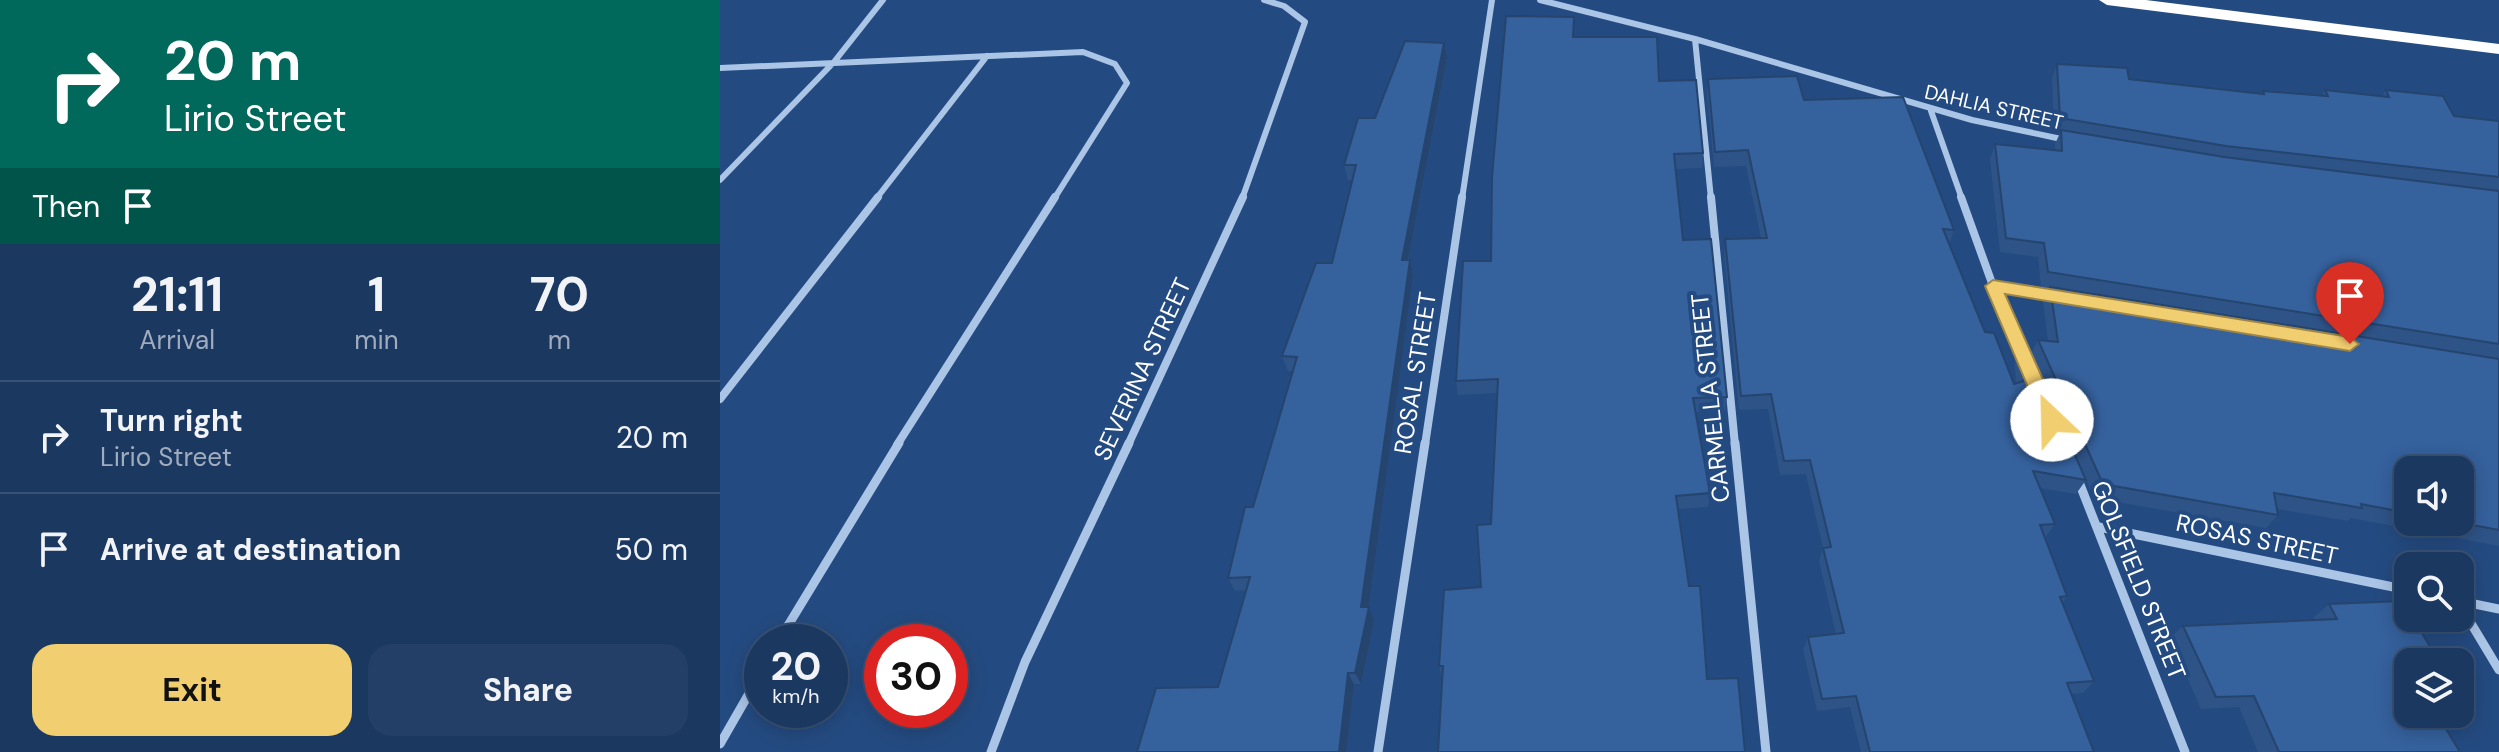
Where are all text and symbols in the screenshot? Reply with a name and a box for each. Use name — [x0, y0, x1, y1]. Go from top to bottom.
text: 20 m — [164, 24, 301, 97]
icon: right — [32, 32, 136, 136]
street label: DAHLIA STREET — [1922, 78, 2066, 136]
text: Lirio Street — [164, 95, 347, 142]
icon: arrive — [116, 184, 160, 228]
text: Then — [32, 187, 100, 226]
pin — [2316, 262, 2384, 344]
text: 21:11 — [131, 263, 223, 326]
text: 1 — [368, 263, 385, 326]
text: 70 — [530, 263, 589, 326]
street label: SEVERINA STREET — [1086, 273, 1198, 465]
icon: arrive — [2328, 274, 2372, 318]
street label: ROSAL STREET — [1387, 290, 1443, 456]
street label: CARMELLA STREET — [1684, 292, 1736, 504]
text: Arrival — [139, 323, 215, 357]
text: min — [354, 323, 399, 357]
text: m — [548, 323, 571, 357]
position arrow — [2010, 378, 2094, 462]
text: Turn right — [100, 401, 243, 440]
icon: right — [32, 415, 76, 459]
text: 20 m — [616, 418, 688, 457]
text: Lirio Street — [100, 440, 232, 474]
map controls — [2394, 456, 2474, 728]
button: sound — [2394, 456, 2474, 536]
street label: GOLSFIELD STREET — [2085, 476, 2193, 684]
street label: ROSAS STREET — [2173, 507, 2341, 571]
icon: arrive — [32, 527, 76, 571]
text: Arrive at destination — [100, 530, 401, 569]
text: 50 m — [614, 530, 688, 569]
button: search — [2394, 552, 2474, 632]
speed limit sign: 30 — [864, 624, 968, 728]
text: 20 — [770, 640, 822, 692]
button: Exit — [32, 644, 352, 736]
button: Share — [368, 644, 688, 736]
button: layers — [2394, 648, 2474, 728]
text: km/h — [772, 683, 820, 709]

